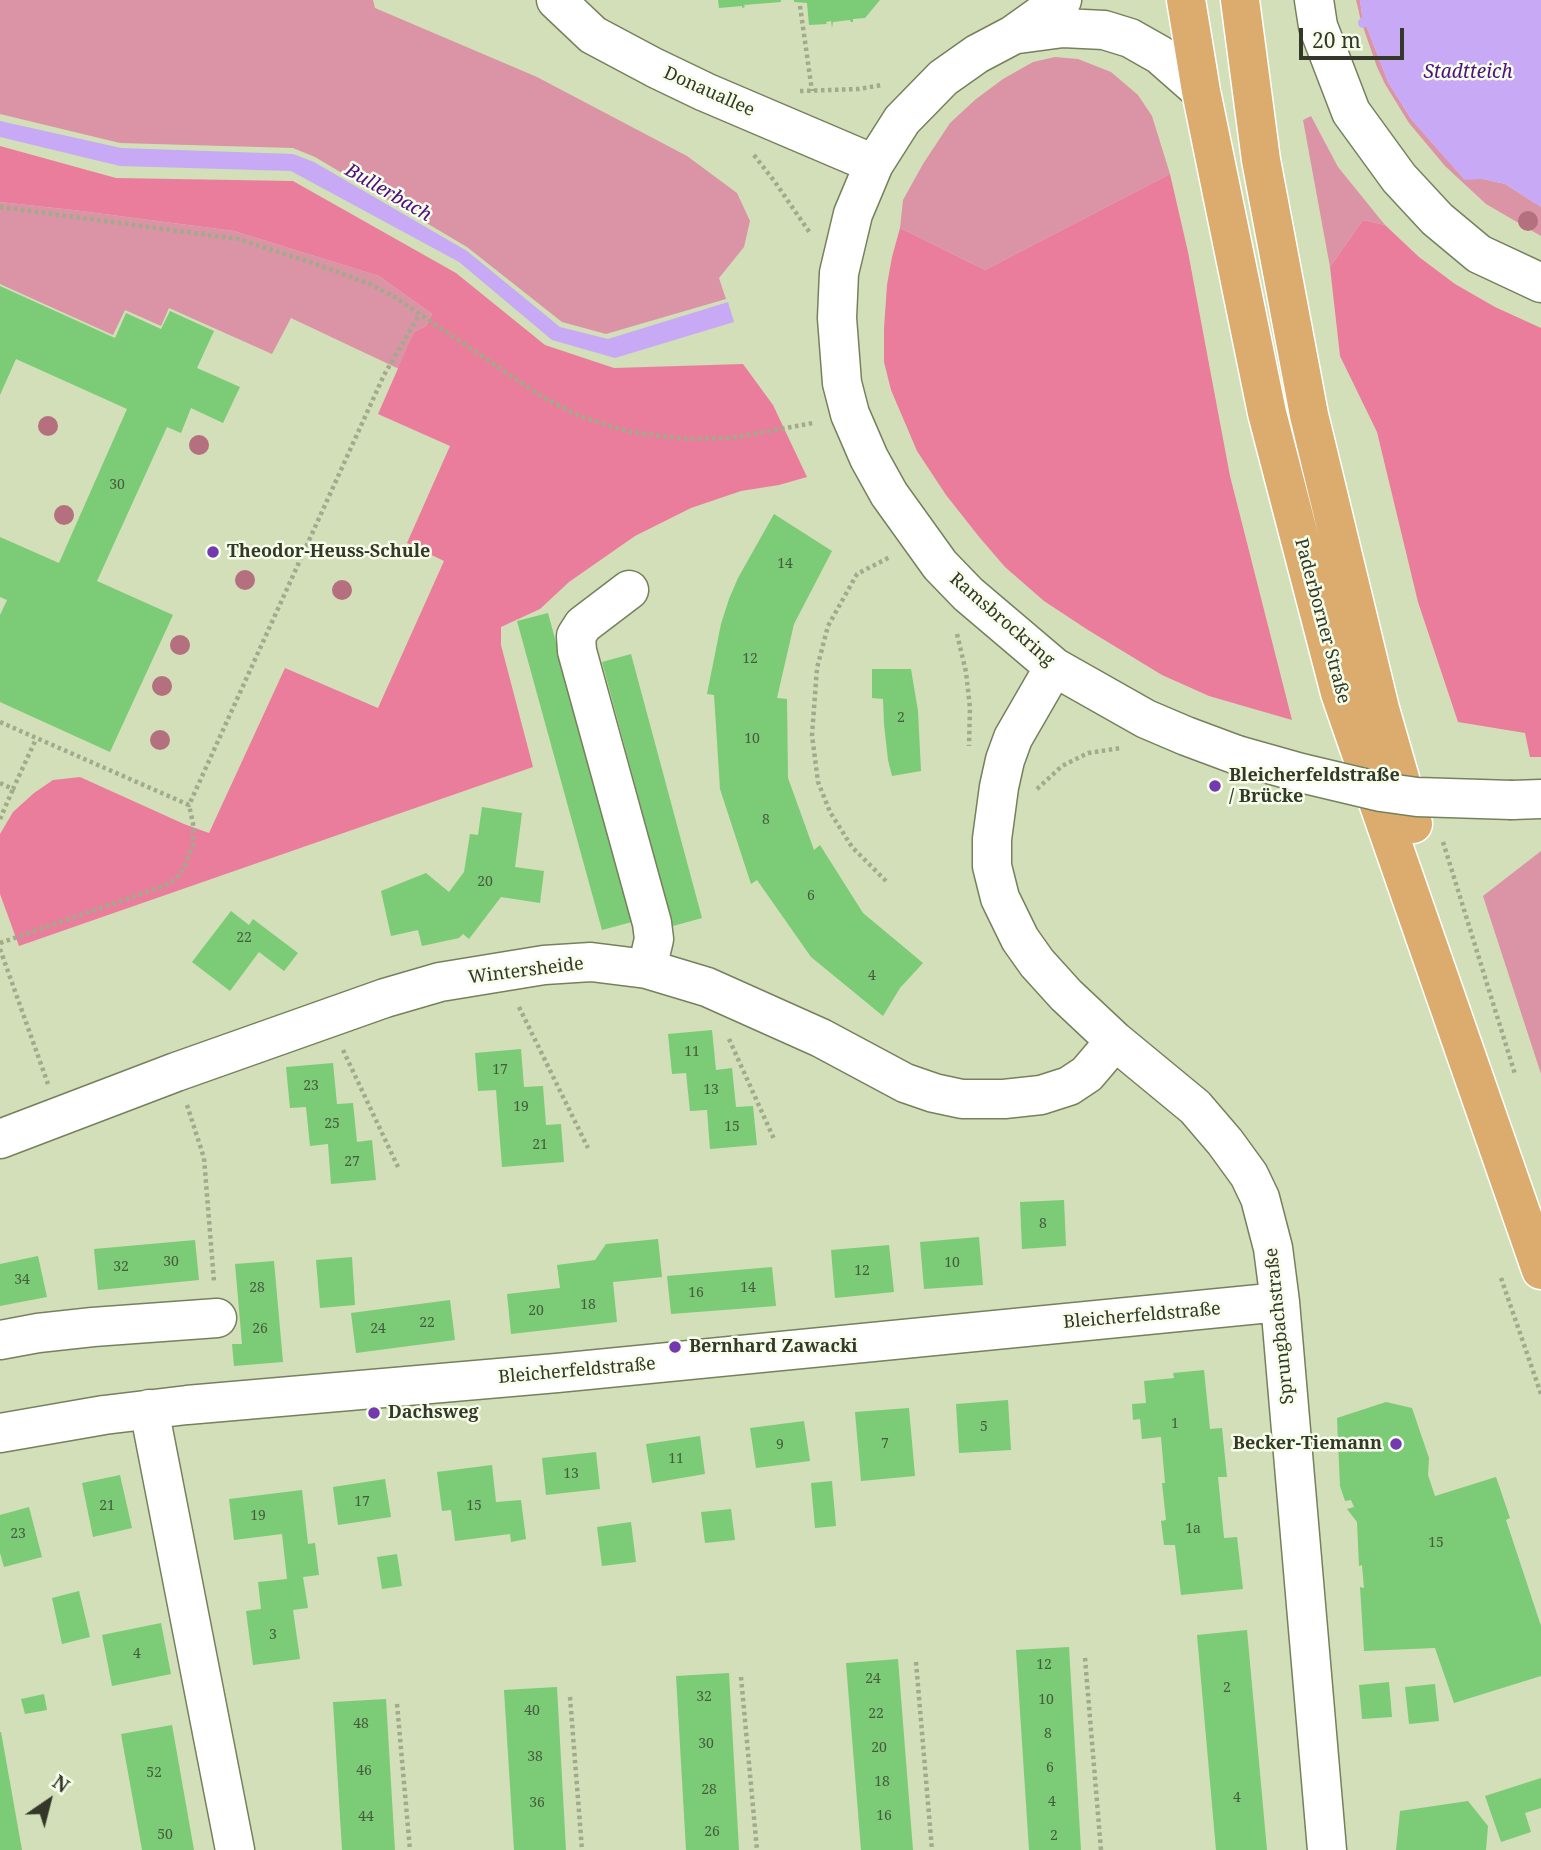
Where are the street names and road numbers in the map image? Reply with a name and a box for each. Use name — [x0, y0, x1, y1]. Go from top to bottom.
street label: Donauallee — [660, 62, 758, 122]
street label: Paderborner Straße — [1290, 536, 1354, 706]
street label: Ramsbrockring — [945, 569, 1059, 671]
street label: Wintersheide — [467, 953, 585, 989]
street label: Sprungbachstraße — [1261, 1247, 1299, 1405]
street label: Bleicherfeldstraße — [1062, 1298, 1222, 1334]
street label: Bleicherfeldstraße — [497, 1353, 657, 1389]

